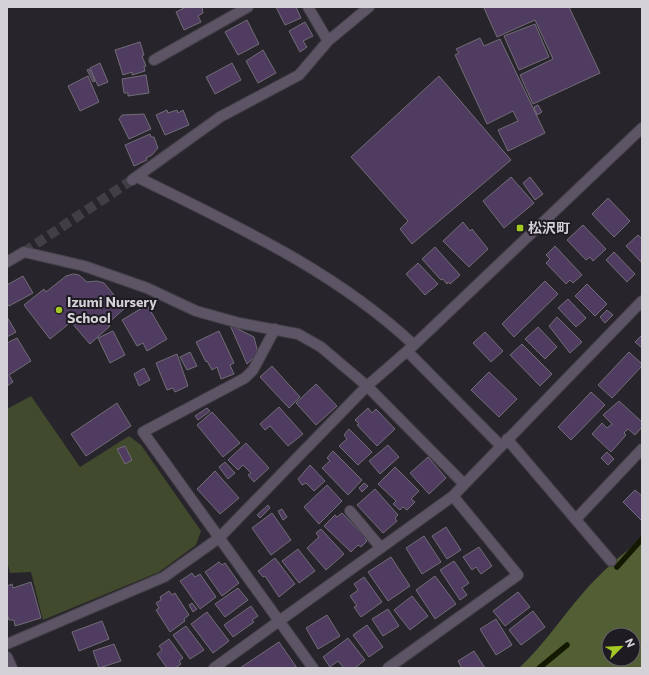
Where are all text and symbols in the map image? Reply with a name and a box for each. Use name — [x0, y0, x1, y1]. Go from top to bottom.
place label: 松沢町 — [528, 219, 570, 236]
marker: 松沢町 — [515, 223, 525, 233]
place label: Izumi Nursery School — [67, 293, 157, 326]
marker: Izumi Nursery School — [54, 305, 64, 315]
north arrow — [601, 627, 641, 667]
text: N — [623, 636, 638, 649]

